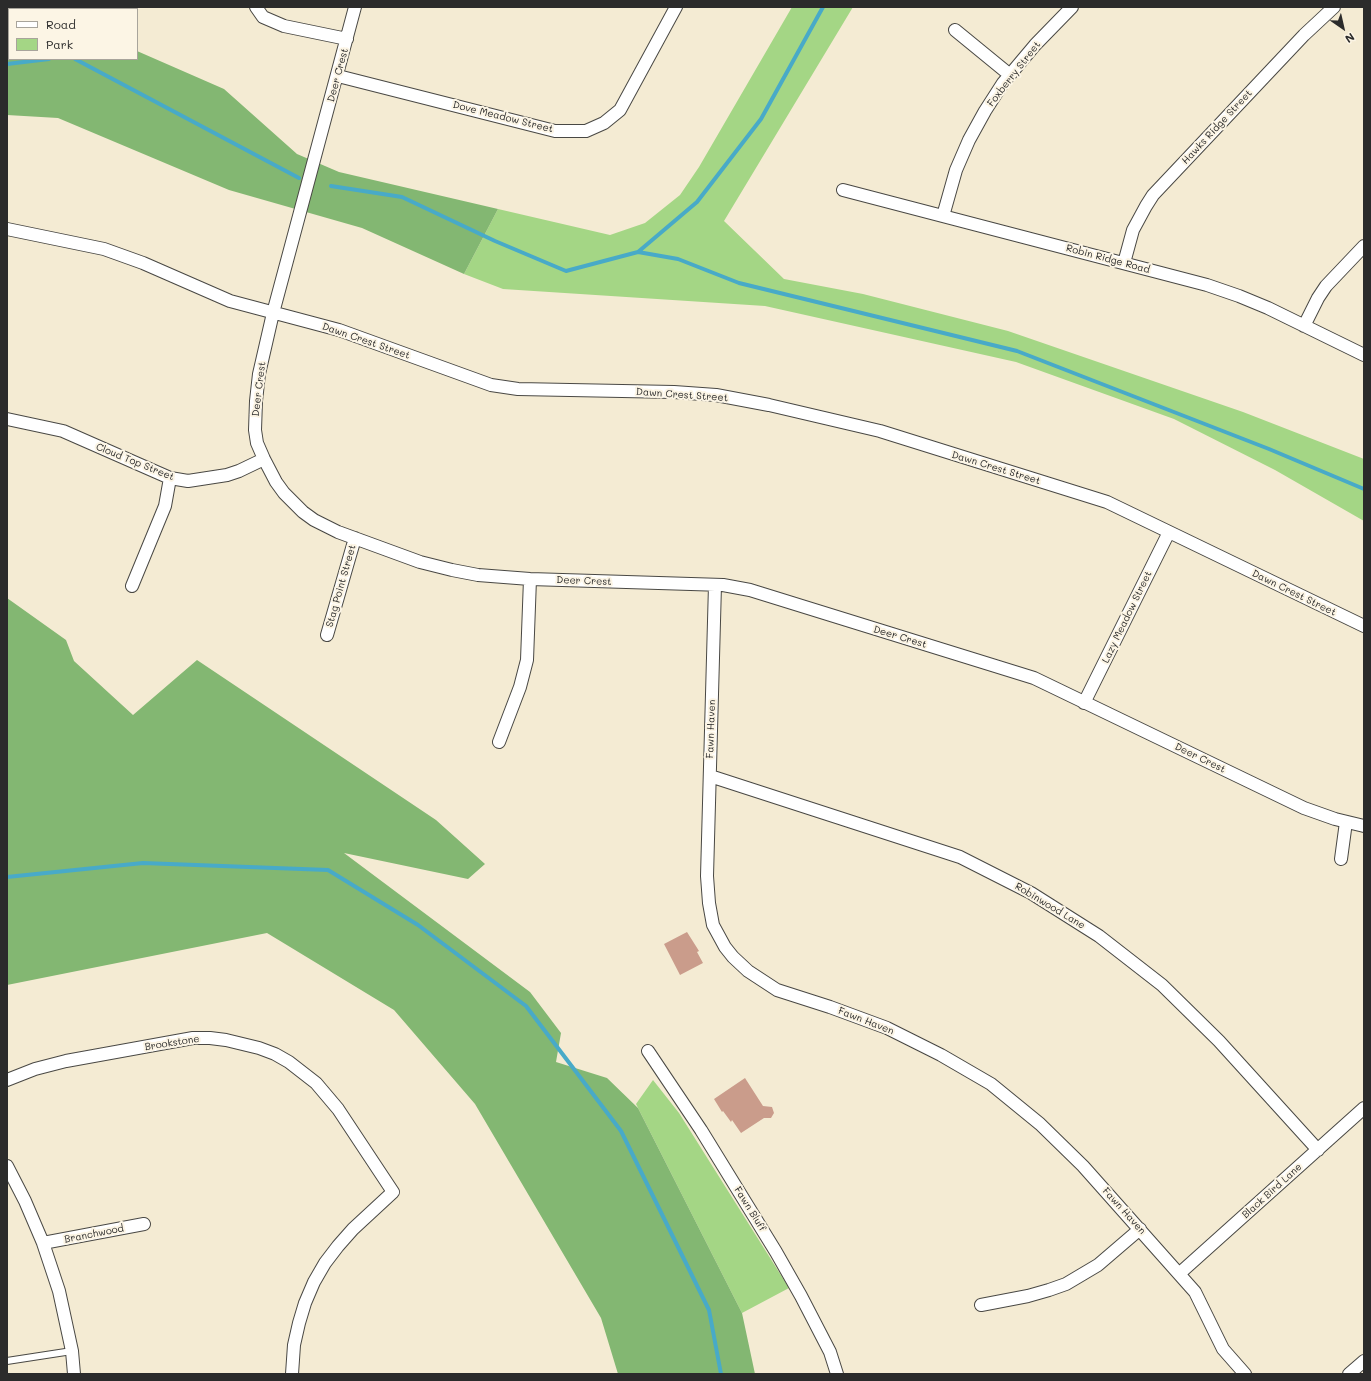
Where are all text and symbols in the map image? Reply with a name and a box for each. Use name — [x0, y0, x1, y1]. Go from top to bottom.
legend — [8, 8, 138, 60]
north arrow — [1323, 8, 1363, 48]
text: Road — [46, 16, 76, 32]
text: N — [1342, 30, 1358, 47]
text: Park — [46, 36, 73, 52]
street label: Foxberry Street — [985, 39, 1043, 109]
street label: Deer Crest — [325, 47, 351, 103]
street label: Hawks Ridge Street — [1179, 87, 1255, 167]
street label: Dove Meadow Street — [452, 99, 554, 135]
street label: Robin Ridge Road — [1065, 242, 1151, 276]
street label: Dawn Crest Street — [320, 320, 412, 362]
street label: Deer Crest — [250, 361, 268, 417]
street label: Dawn Crest Street — [636, 386, 728, 404]
street label: Cloud Top Street — [94, 441, 176, 483]
street label: Dawn Crest Street — [950, 449, 1042, 487]
street label: Stag Point Street — [323, 543, 359, 629]
street label: Dawn Crest Street — [1250, 567, 1338, 619]
street label: Lazy Meadow Street — [1099, 569, 1155, 665]
street label: Deer Crest — [556, 574, 612, 588]
street label: Deer Crest — [872, 623, 928, 651]
street label: Fawn Haven — [704, 699, 718, 759]
street label: Deer Crest — [1173, 741, 1227, 775]
street label: Robinwood Lane — [1013, 880, 1087, 932]
street label: Fawn Haven — [836, 1005, 896, 1037]
street label: Brookstone — [144, 1033, 200, 1053]
street label: Black Bird Lane — [1240, 1161, 1304, 1221]
street label: Fawn Bluff — [732, 1184, 768, 1234]
street label: Fawn Haven — [1100, 1185, 1148, 1237]
street label: Branchwood — [63, 1222, 125, 1246]

